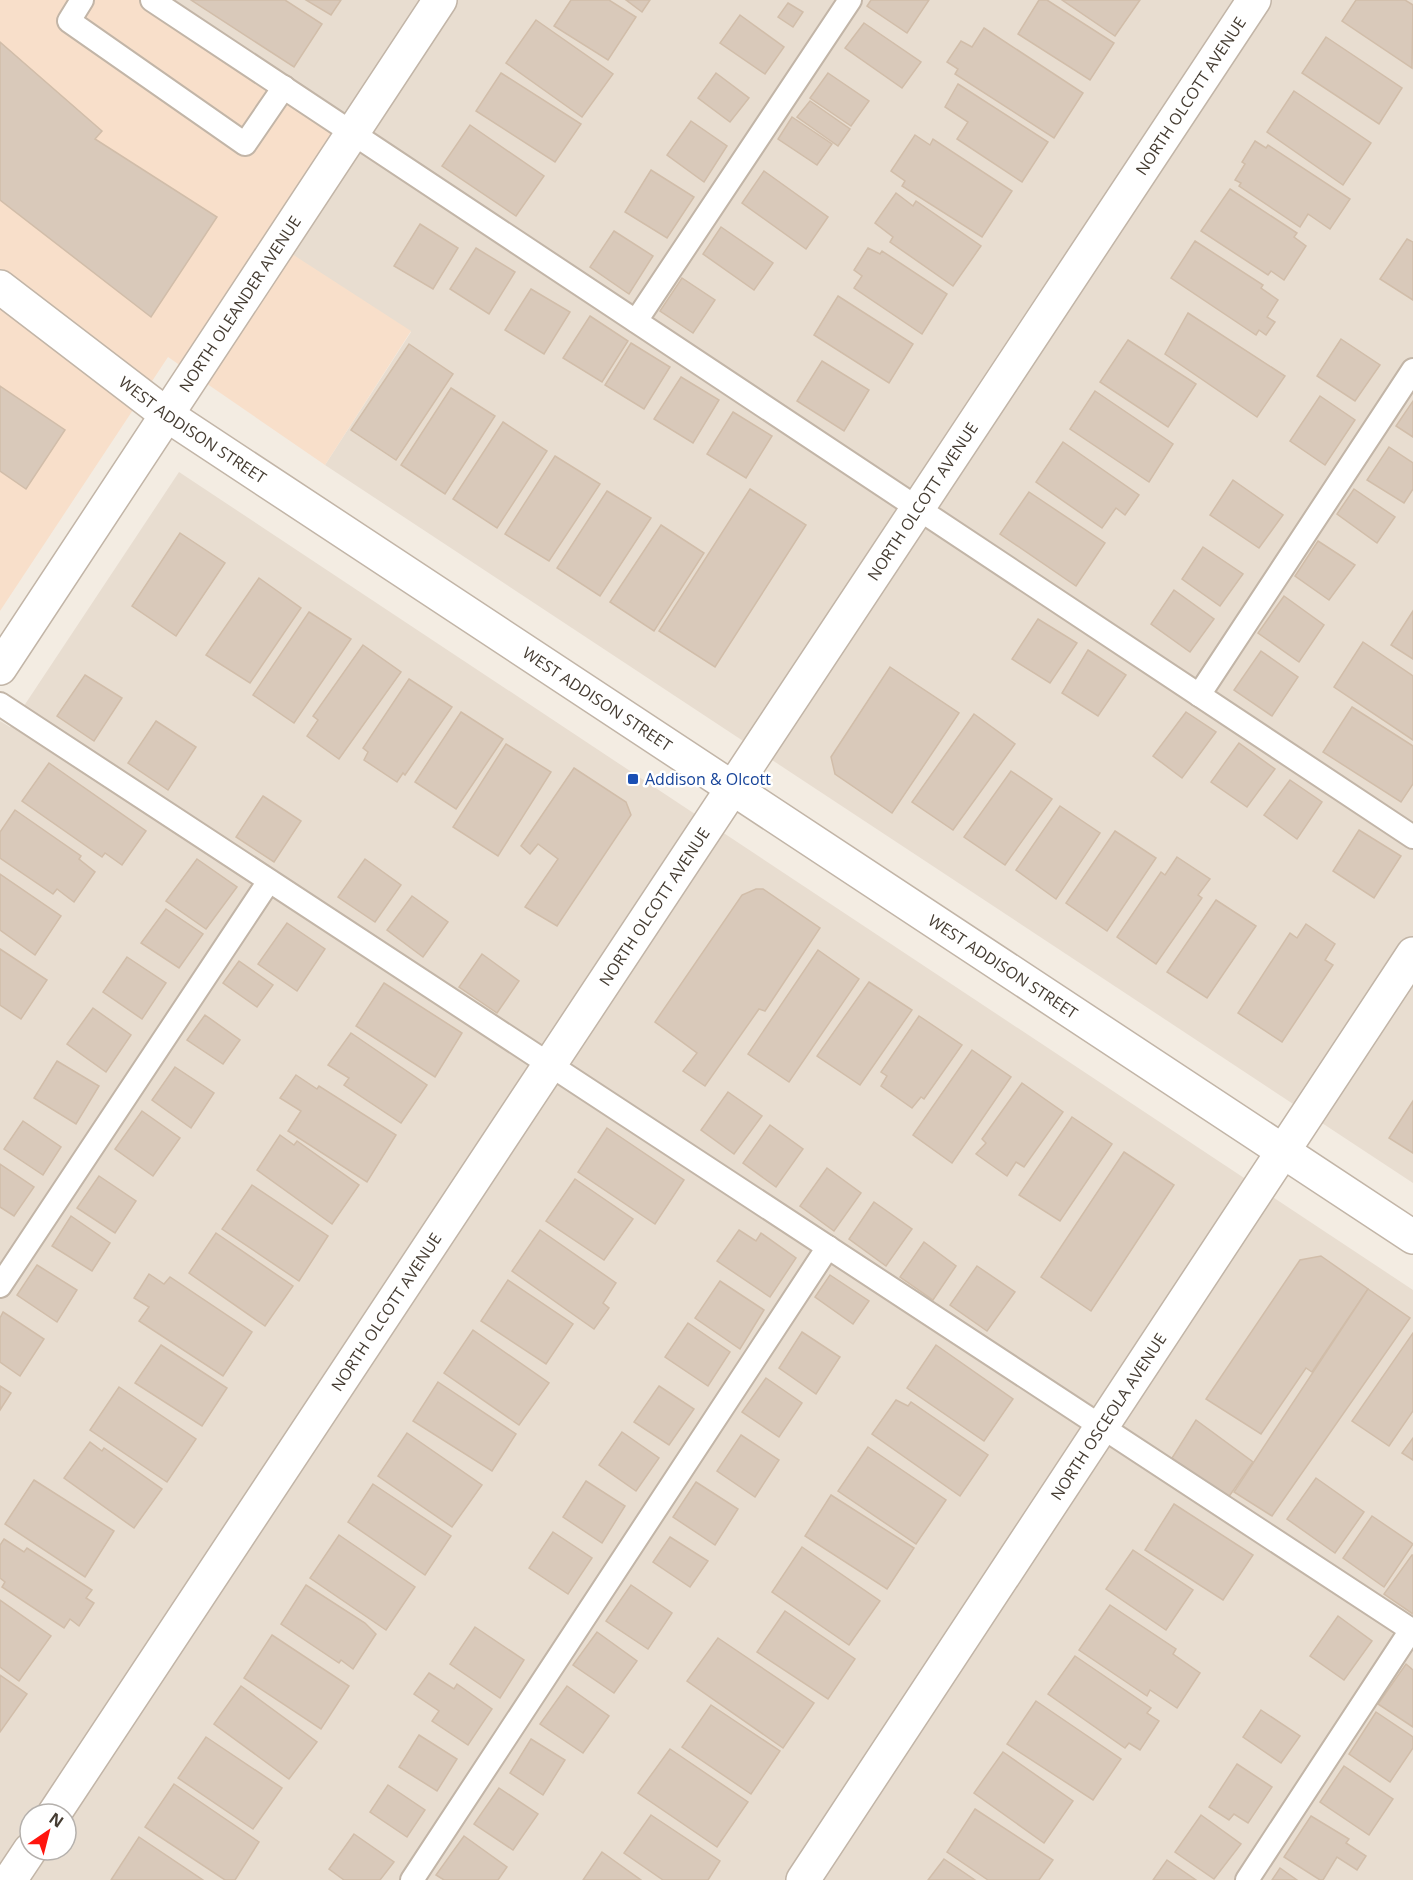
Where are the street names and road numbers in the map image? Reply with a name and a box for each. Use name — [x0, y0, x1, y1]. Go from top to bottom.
street label: NORTH OLCOTT AVENUE — [1130, 13, 1251, 179]
street label: NORTH OLEANDER AVENUE — [174, 212, 306, 396]
street label: WEST ADDISON STREET — [114, 371, 271, 489]
street label: NORTH OLCOTT AVENUE — [862, 418, 983, 585]
street label: WEST ADDISON STREET — [518, 642, 677, 756]
street label: NORTH OLCOTT AVENUE — [594, 823, 715, 990]
street label: WEST ADDISON STREET — [924, 909, 1082, 1024]
street label: NORTH OLCOTT AVENUE — [326, 1229, 446, 1395]
street label: NORTH OSCEOLA AVENUE — [1045, 1329, 1171, 1504]

